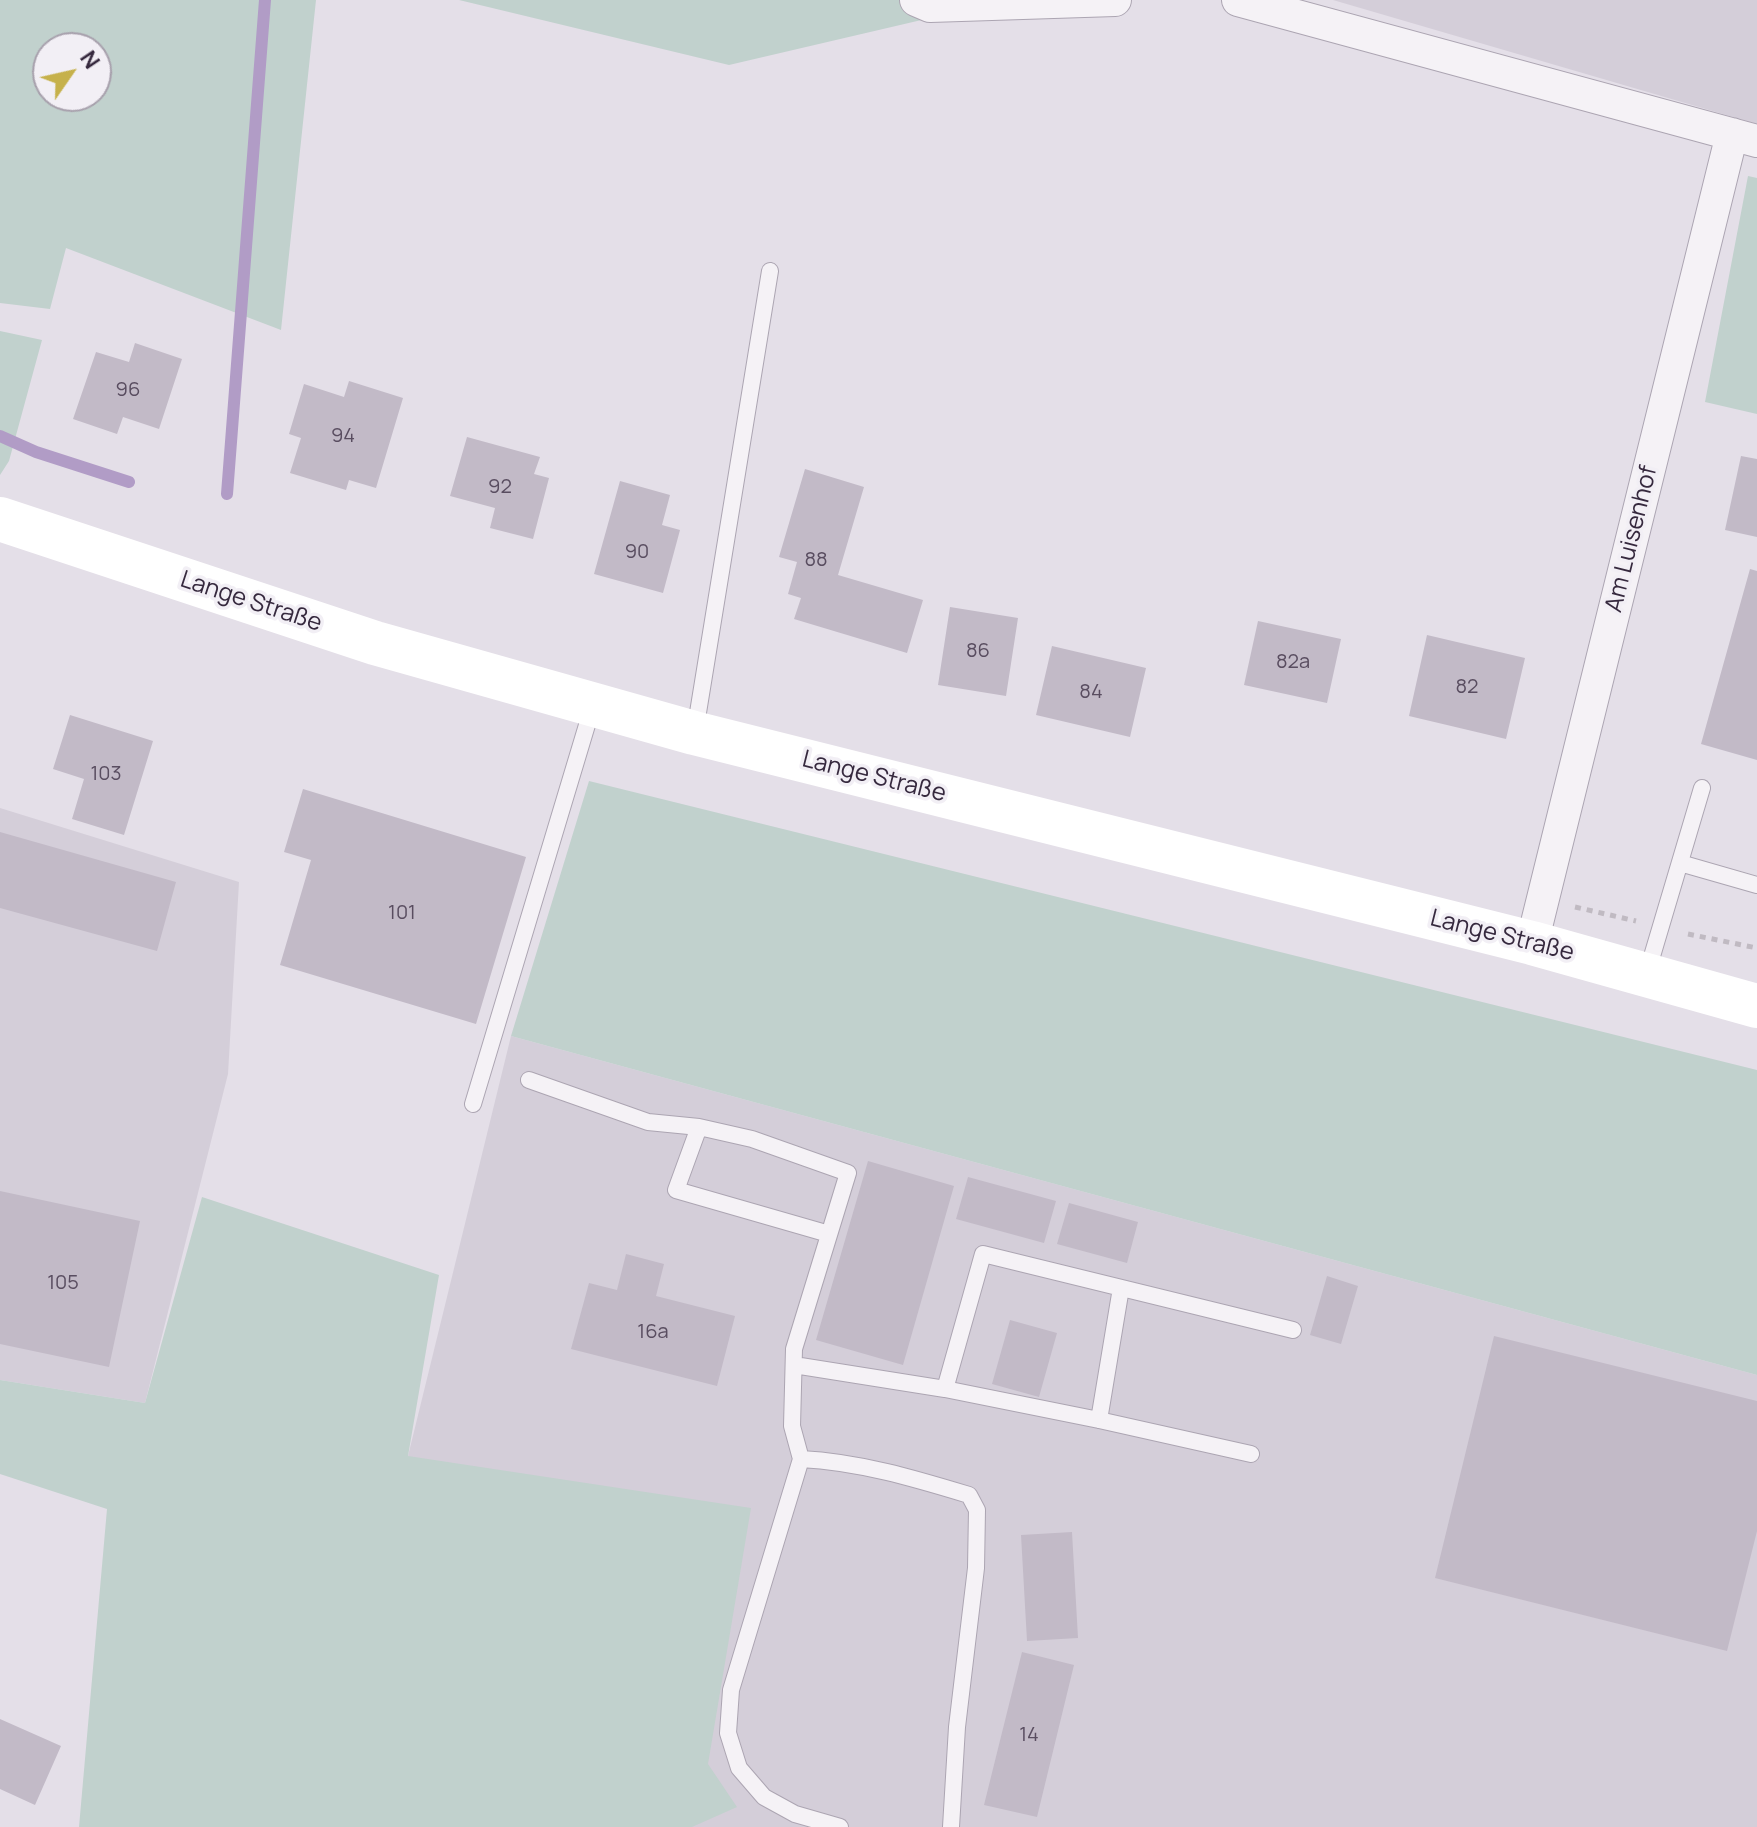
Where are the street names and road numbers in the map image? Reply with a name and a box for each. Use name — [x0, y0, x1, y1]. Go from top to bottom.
street label: Am Luisenhof — [1600, 463, 1664, 615]
street label: Lange Straße — [177, 566, 325, 638]
street label: Lange Straße — [799, 745, 949, 809]
street label: Lange Straße — [1427, 904, 1577, 968]

